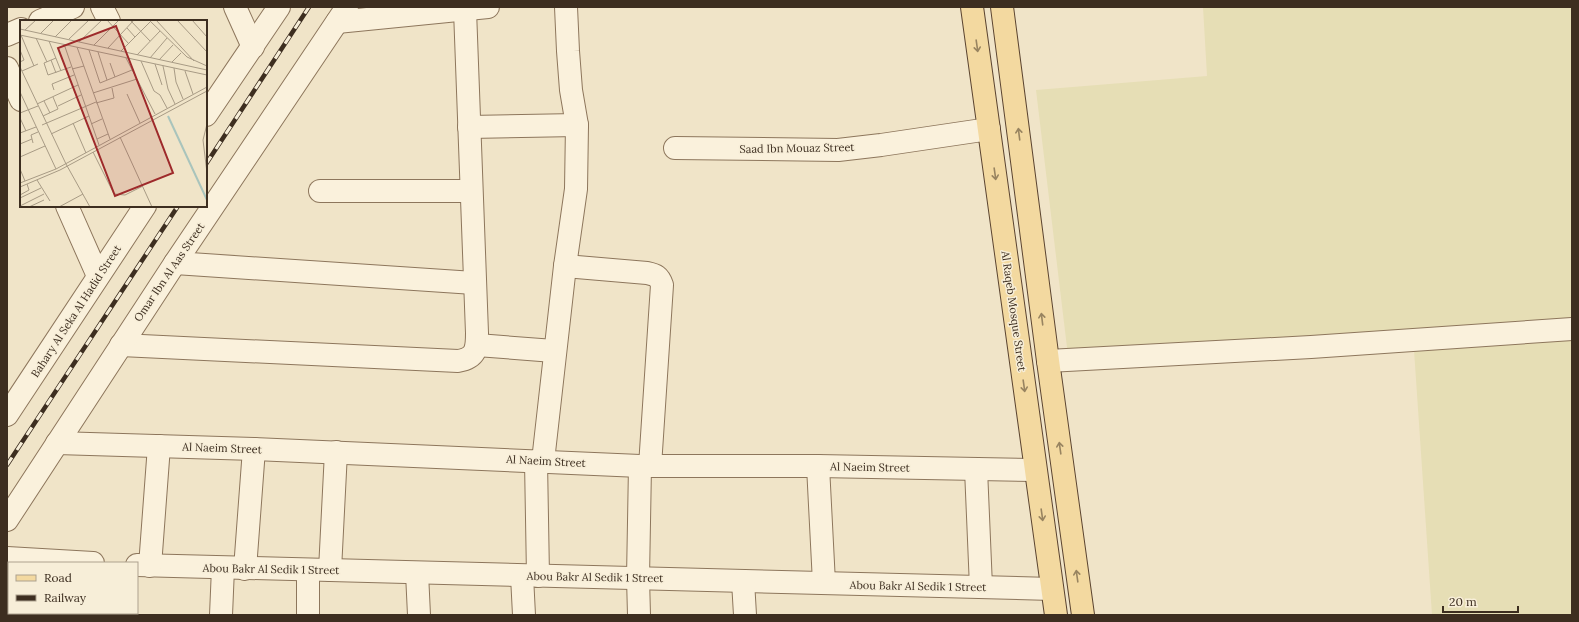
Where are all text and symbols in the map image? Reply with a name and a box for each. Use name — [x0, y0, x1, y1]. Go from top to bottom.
inset map — [20, 20, 207, 207]
one-way arrow — [973, 39, 981, 52]
one-way arrow — [1015, 128, 1023, 141]
street label: Saad Ibn Mouaz Street — [739, 140, 855, 156]
one-way arrow — [991, 167, 999, 180]
street label: Omar Ibn Al Aas Street — [131, 219, 208, 324]
street label: Bahary Al Seka Al Hadid Street — [28, 242, 125, 380]
street label: Al Raqeb Mosque Street — [998, 249, 1029, 373]
one-way arrow — [1038, 313, 1046, 326]
one-way arrow — [1020, 379, 1028, 392]
street label: Al Naeim Street — [181, 440, 263, 456]
one-way arrow — [1056, 442, 1064, 455]
street label: Al Naeim Street — [505, 452, 587, 470]
street label: Al Naeim Street — [829, 459, 911, 475]
one-way arrow — [1038, 508, 1046, 521]
street label: Abou Bakr Al Sedik 1 Street — [202, 561, 340, 577]
legend — [8, 562, 138, 614]
street label: Abou Bakr Al Sedik 1 Street — [526, 569, 664, 585]
text: Road — [44, 570, 72, 585]
one-way arrow — [1073, 570, 1081, 583]
street label: Abou Bakr Al Sedik 1 Street — [849, 578, 987, 594]
scale bar — [1443, 588, 1518, 614]
text: Railway — [44, 590, 87, 605]
text: 20 m — [1449, 594, 1477, 609]

